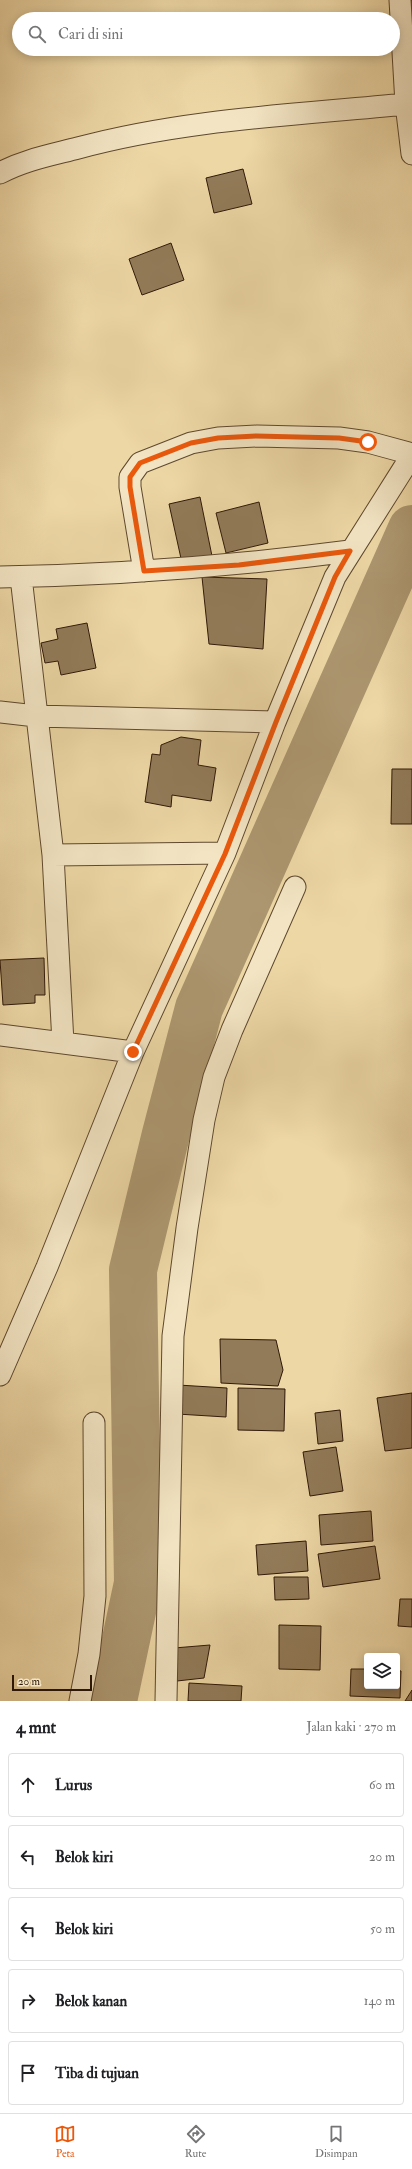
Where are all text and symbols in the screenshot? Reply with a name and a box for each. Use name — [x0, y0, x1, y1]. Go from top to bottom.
search box — [12, 12, 400, 56]
icon: search — [26, 23, 48, 45]
text: Cari di sini — [58, 25, 123, 44]
route start — [359, 433, 377, 451]
route end — [124, 1043, 142, 1061]
map controls — [364, 1653, 400, 1689]
button: layers — [364, 1653, 400, 1689]
scale bar — [12, 1673, 92, 1692]
text: 20 m — [18, 1675, 40, 1688]
text: 4 mnt — [16, 1717, 56, 1738]
text: Jalan kaki · 270 m — [306, 1719, 396, 1735]
icon: ahead — [17, 1774, 39, 1796]
text: Lurus — [55, 1776, 92, 1795]
text: 60 m — [369, 1777, 395, 1793]
icon: left — [17, 1846, 39, 1868]
text: Belok kiri — [55, 1848, 113, 1867]
text: 20 m — [369, 1849, 395, 1865]
icon: left — [17, 1918, 39, 1940]
text: Belok kiri — [55, 1920, 113, 1939]
text: 50 m — [370, 1921, 395, 1937]
icon: right — [17, 1990, 39, 2012]
text: Belok kanan — [55, 1992, 127, 2011]
text: 140 m — [364, 1993, 395, 2009]
icon: arrive — [17, 2062, 39, 2084]
text: Tiba di tujuan — [55, 2064, 139, 2083]
tab: Peta — [54, 2123, 76, 2160]
tab: Rute — [185, 2123, 207, 2160]
tab: Disimpan — [315, 2123, 358, 2160]

